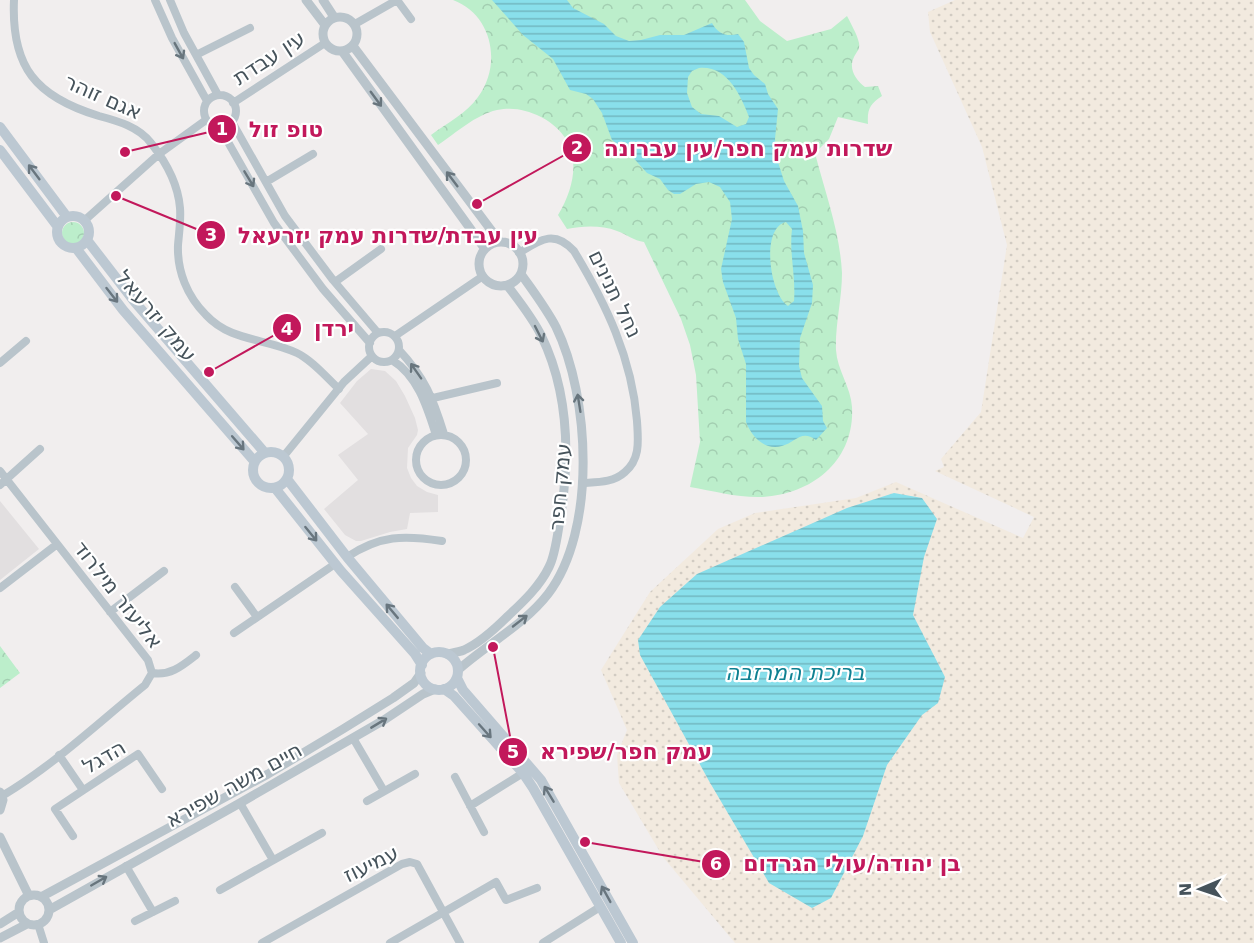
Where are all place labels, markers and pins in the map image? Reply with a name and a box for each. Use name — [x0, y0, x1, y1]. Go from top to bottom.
callout: טופ זול — [207, 109, 335, 149]
callout: שדרות עמק חפר/עין עברונה — [562, 128, 905, 168]
callout: עין עבדת/שדרות עמק יזרעאל — [196, 215, 551, 255]
callout: ירדן — [272, 308, 366, 348]
callout: עמק חפר/שפירא — [498, 732, 724, 772]
callout: בן יהודה/עולי הגרדום — [701, 844, 972, 884]

